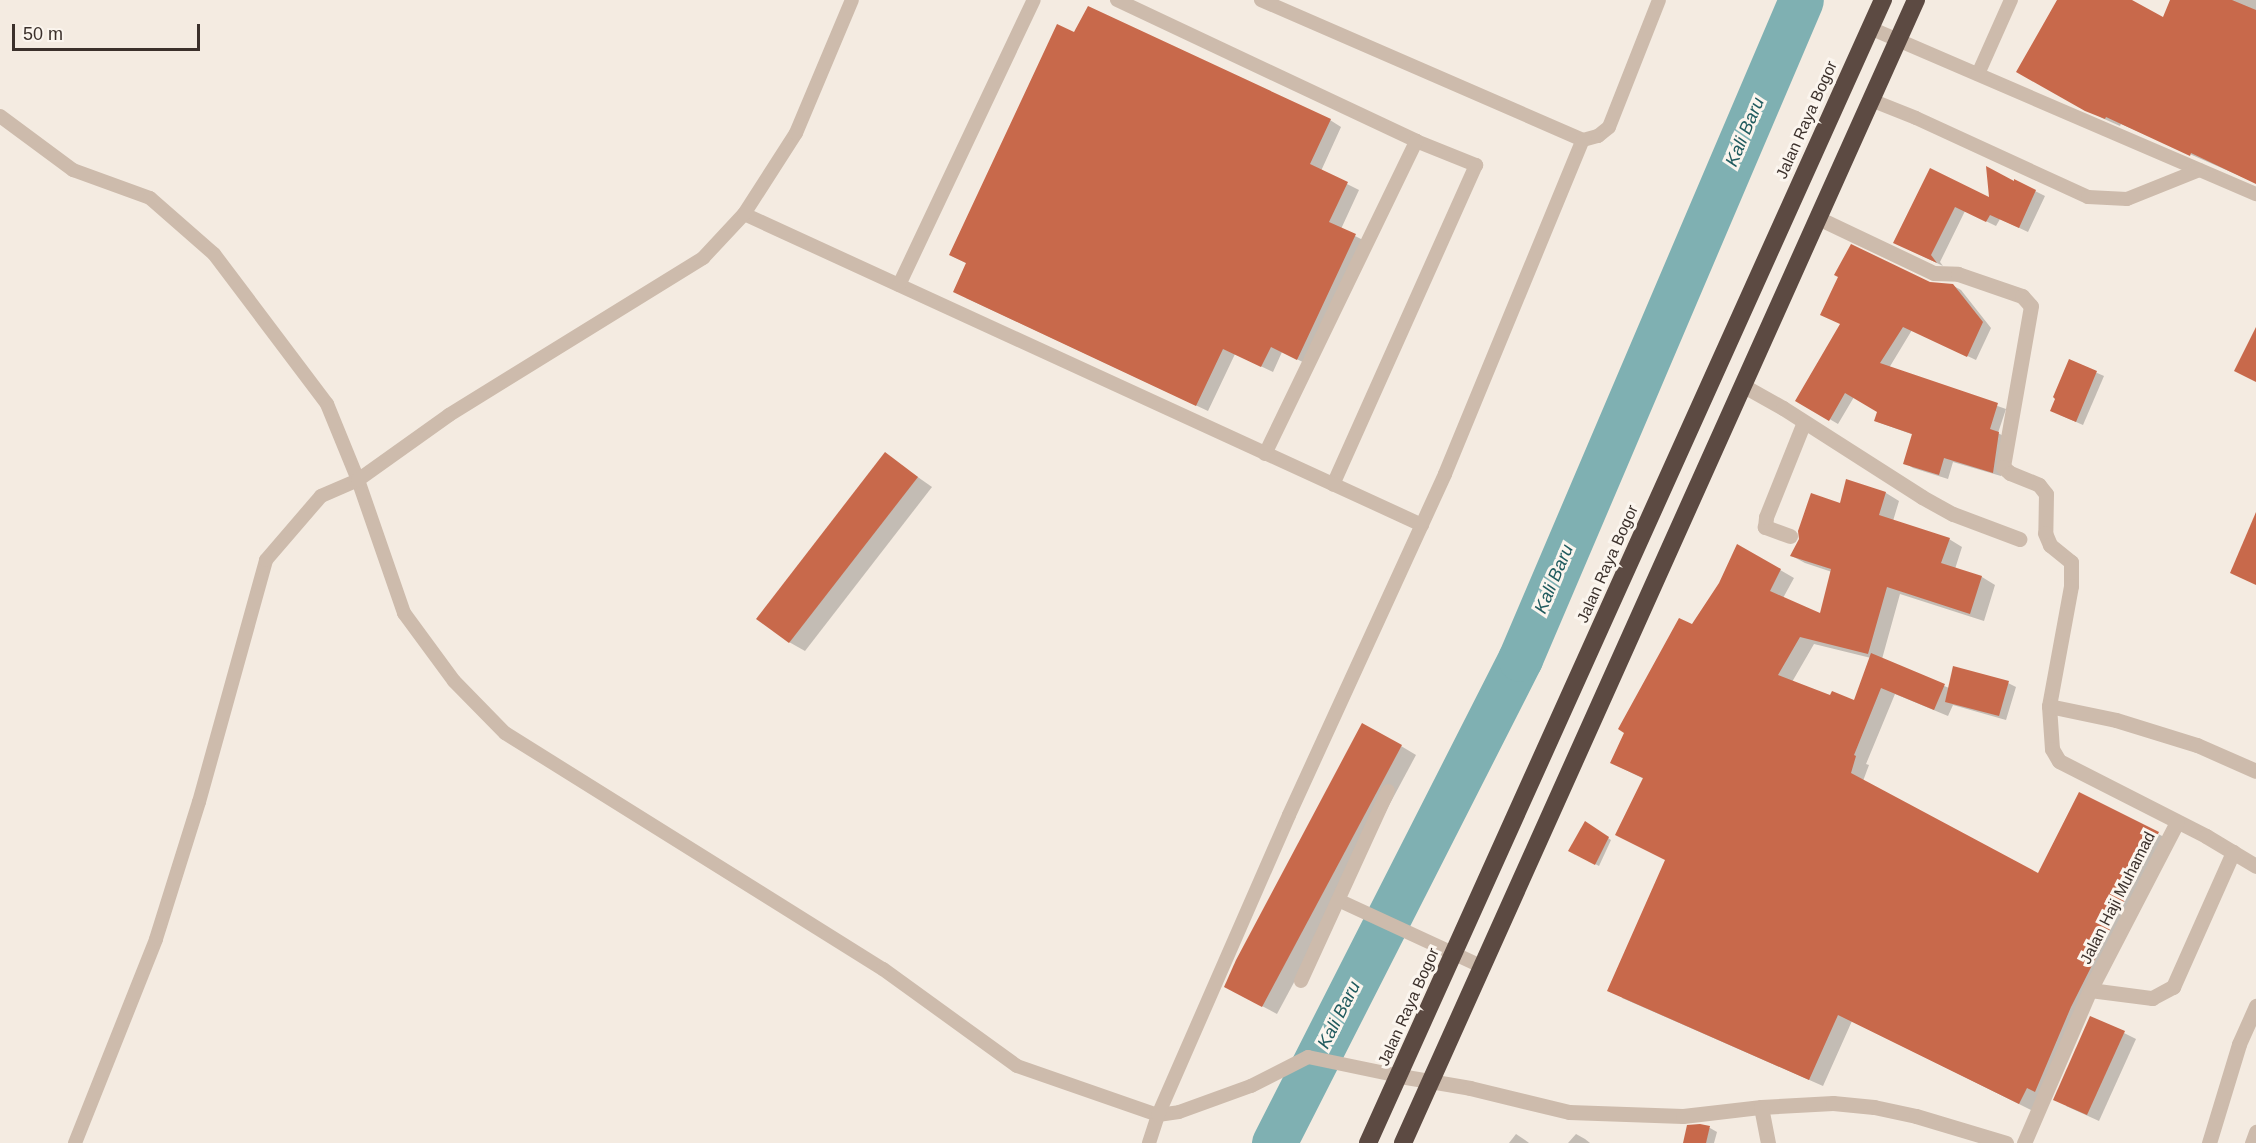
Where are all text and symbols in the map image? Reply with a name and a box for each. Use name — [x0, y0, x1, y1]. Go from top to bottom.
scale bar — [15, 12, 202, 50]
text: 50 m — [23, 24, 63, 44]
street label: Jalan Raya Bogor — [1772, 58, 1842, 182]
water label: Kali Baru — [1721, 94, 1769, 170]
street label: Jalan Raya Bogor — [1573, 502, 1643, 626]
water label: Kali Baru — [1530, 541, 1578, 617]
street label: Jalan Haji Muhamad — [2076, 829, 2160, 967]
street label: Jalan Raya Bogor — [1374, 945, 1444, 1069]
water label: Kali Baru — [1313, 978, 1365, 1052]

